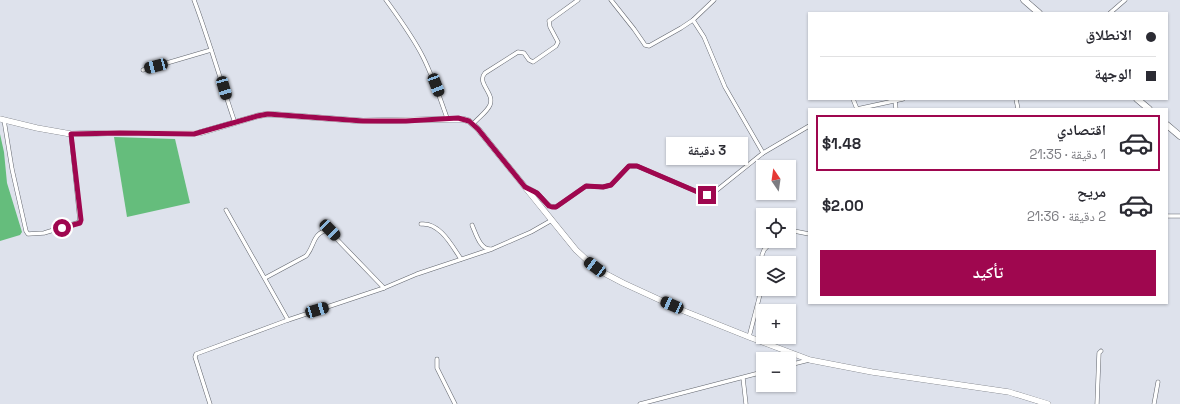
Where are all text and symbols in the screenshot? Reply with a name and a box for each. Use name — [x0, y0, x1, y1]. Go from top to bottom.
text: الانطلاق — [1086, 25, 1132, 44]
car — [143, 57, 169, 75]
text: الوجهة — [1094, 64, 1132, 83]
car — [426, 72, 446, 98]
car — [215, 75, 233, 101]
text: اقتصادي — [1057, 120, 1106, 139]
icon: car — [1118, 125, 1154, 161]
text: $1.48 — [822, 134, 861, 153]
callout: 3 دقيقة — [666, 137, 748, 165]
text: 3 دقيقة — [688, 142, 726, 159]
text: 1 دقيقة · 21:35 — [1029, 146, 1106, 163]
north arrow — [756, 160, 796, 200]
map controls — [756, 160, 796, 392]
text: مريح — [1077, 182, 1106, 201]
route end — [698, 186, 716, 204]
icon: car — [1118, 187, 1154, 223]
text: $2.00 — [822, 196, 864, 215]
button: locate — [756, 208, 796, 248]
text: 2 دقيقة · 21:36 — [1027, 208, 1106, 225]
car — [317, 217, 343, 243]
route start — [53, 219, 71, 237]
button: تأكيد — [820, 250, 1156, 296]
car — [582, 255, 608, 279]
button: layers — [756, 256, 796, 296]
car — [659, 295, 685, 315]
car — [304, 301, 330, 319]
button: + — [756, 304, 796, 344]
button: − — [756, 352, 796, 392]

